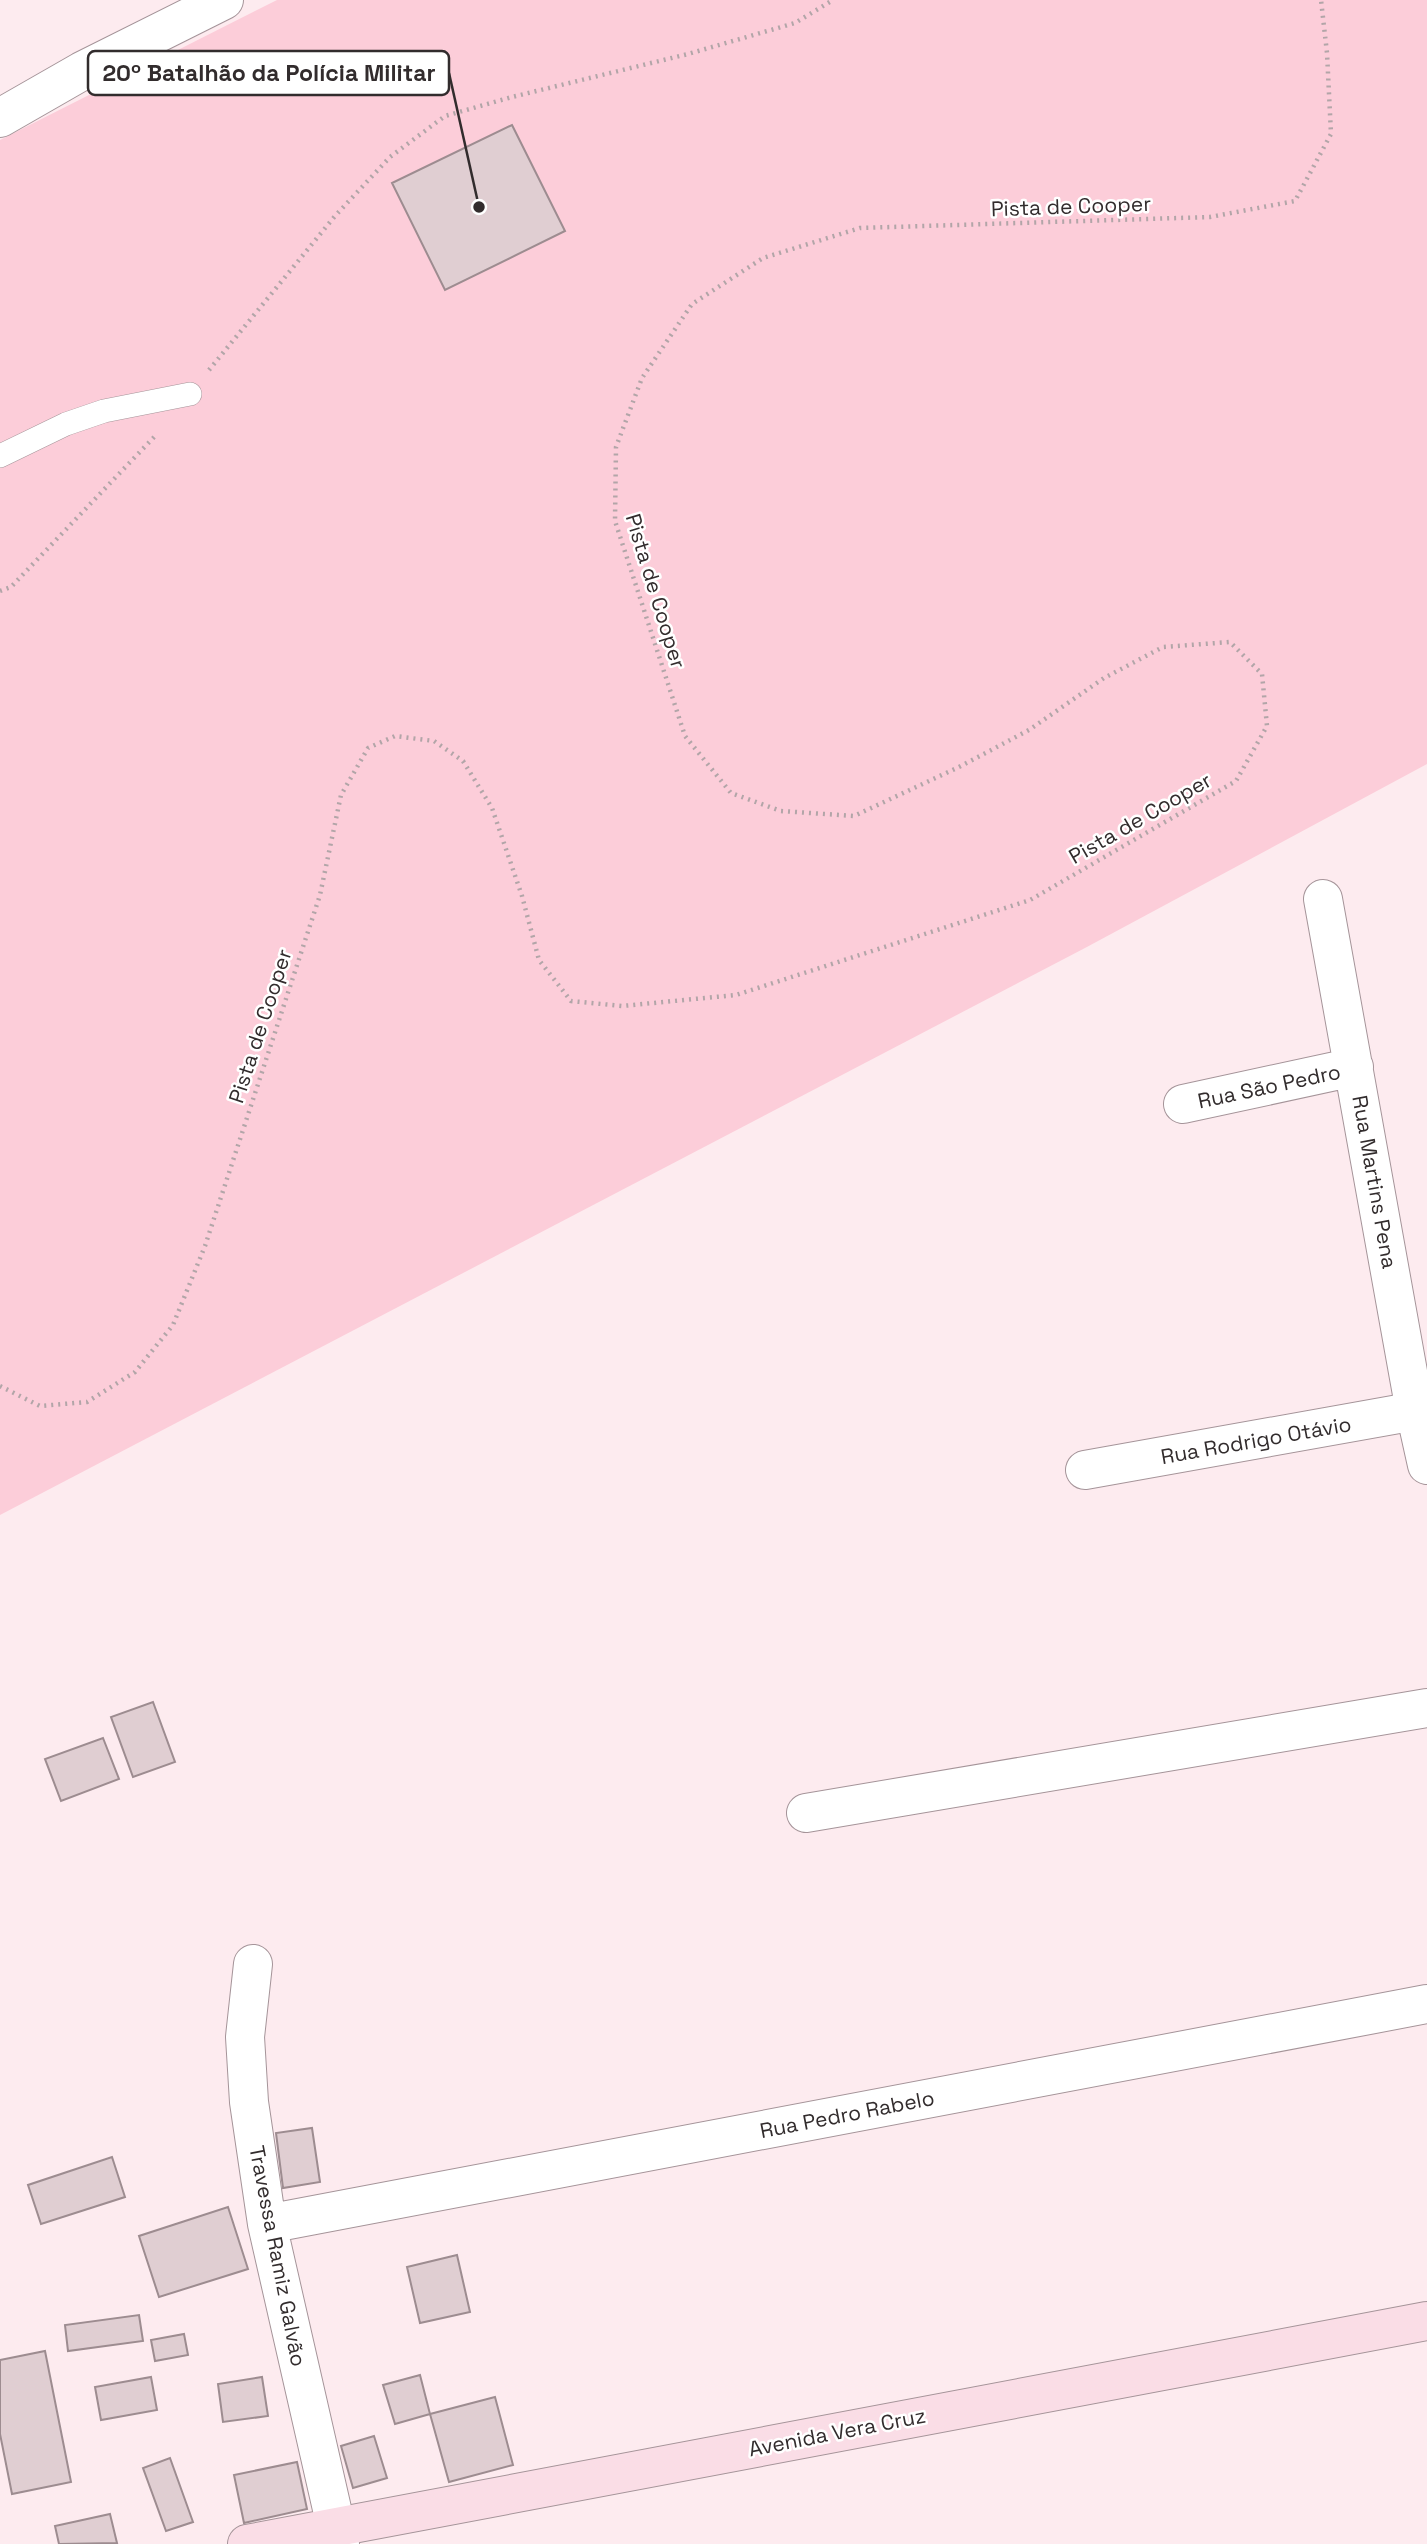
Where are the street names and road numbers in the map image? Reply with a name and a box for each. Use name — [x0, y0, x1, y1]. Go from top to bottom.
street label: Pista de Cooper — [990, 190, 1152, 222]
street label: Pista de Cooper — [620, 510, 692, 672]
street label: Pista de Cooper — [1064, 766, 1216, 870]
street label: Pista de Cooper — [222, 946, 298, 1106]
street label: Rua São Pedro — [1195, 1058, 1343, 1114]
street label: Rua Martins Pena — [1346, 1093, 1404, 1271]
street label: Rua Rodrigo Otávio — [1159, 1410, 1353, 1470]
street label: Rua Pedro Rabelo — [757, 2084, 937, 2144]
street label: Travessa Ramiz Galvão — [243, 2143, 313, 2369]
street label: Avenida Vera Cruz — [746, 2402, 928, 2462]

